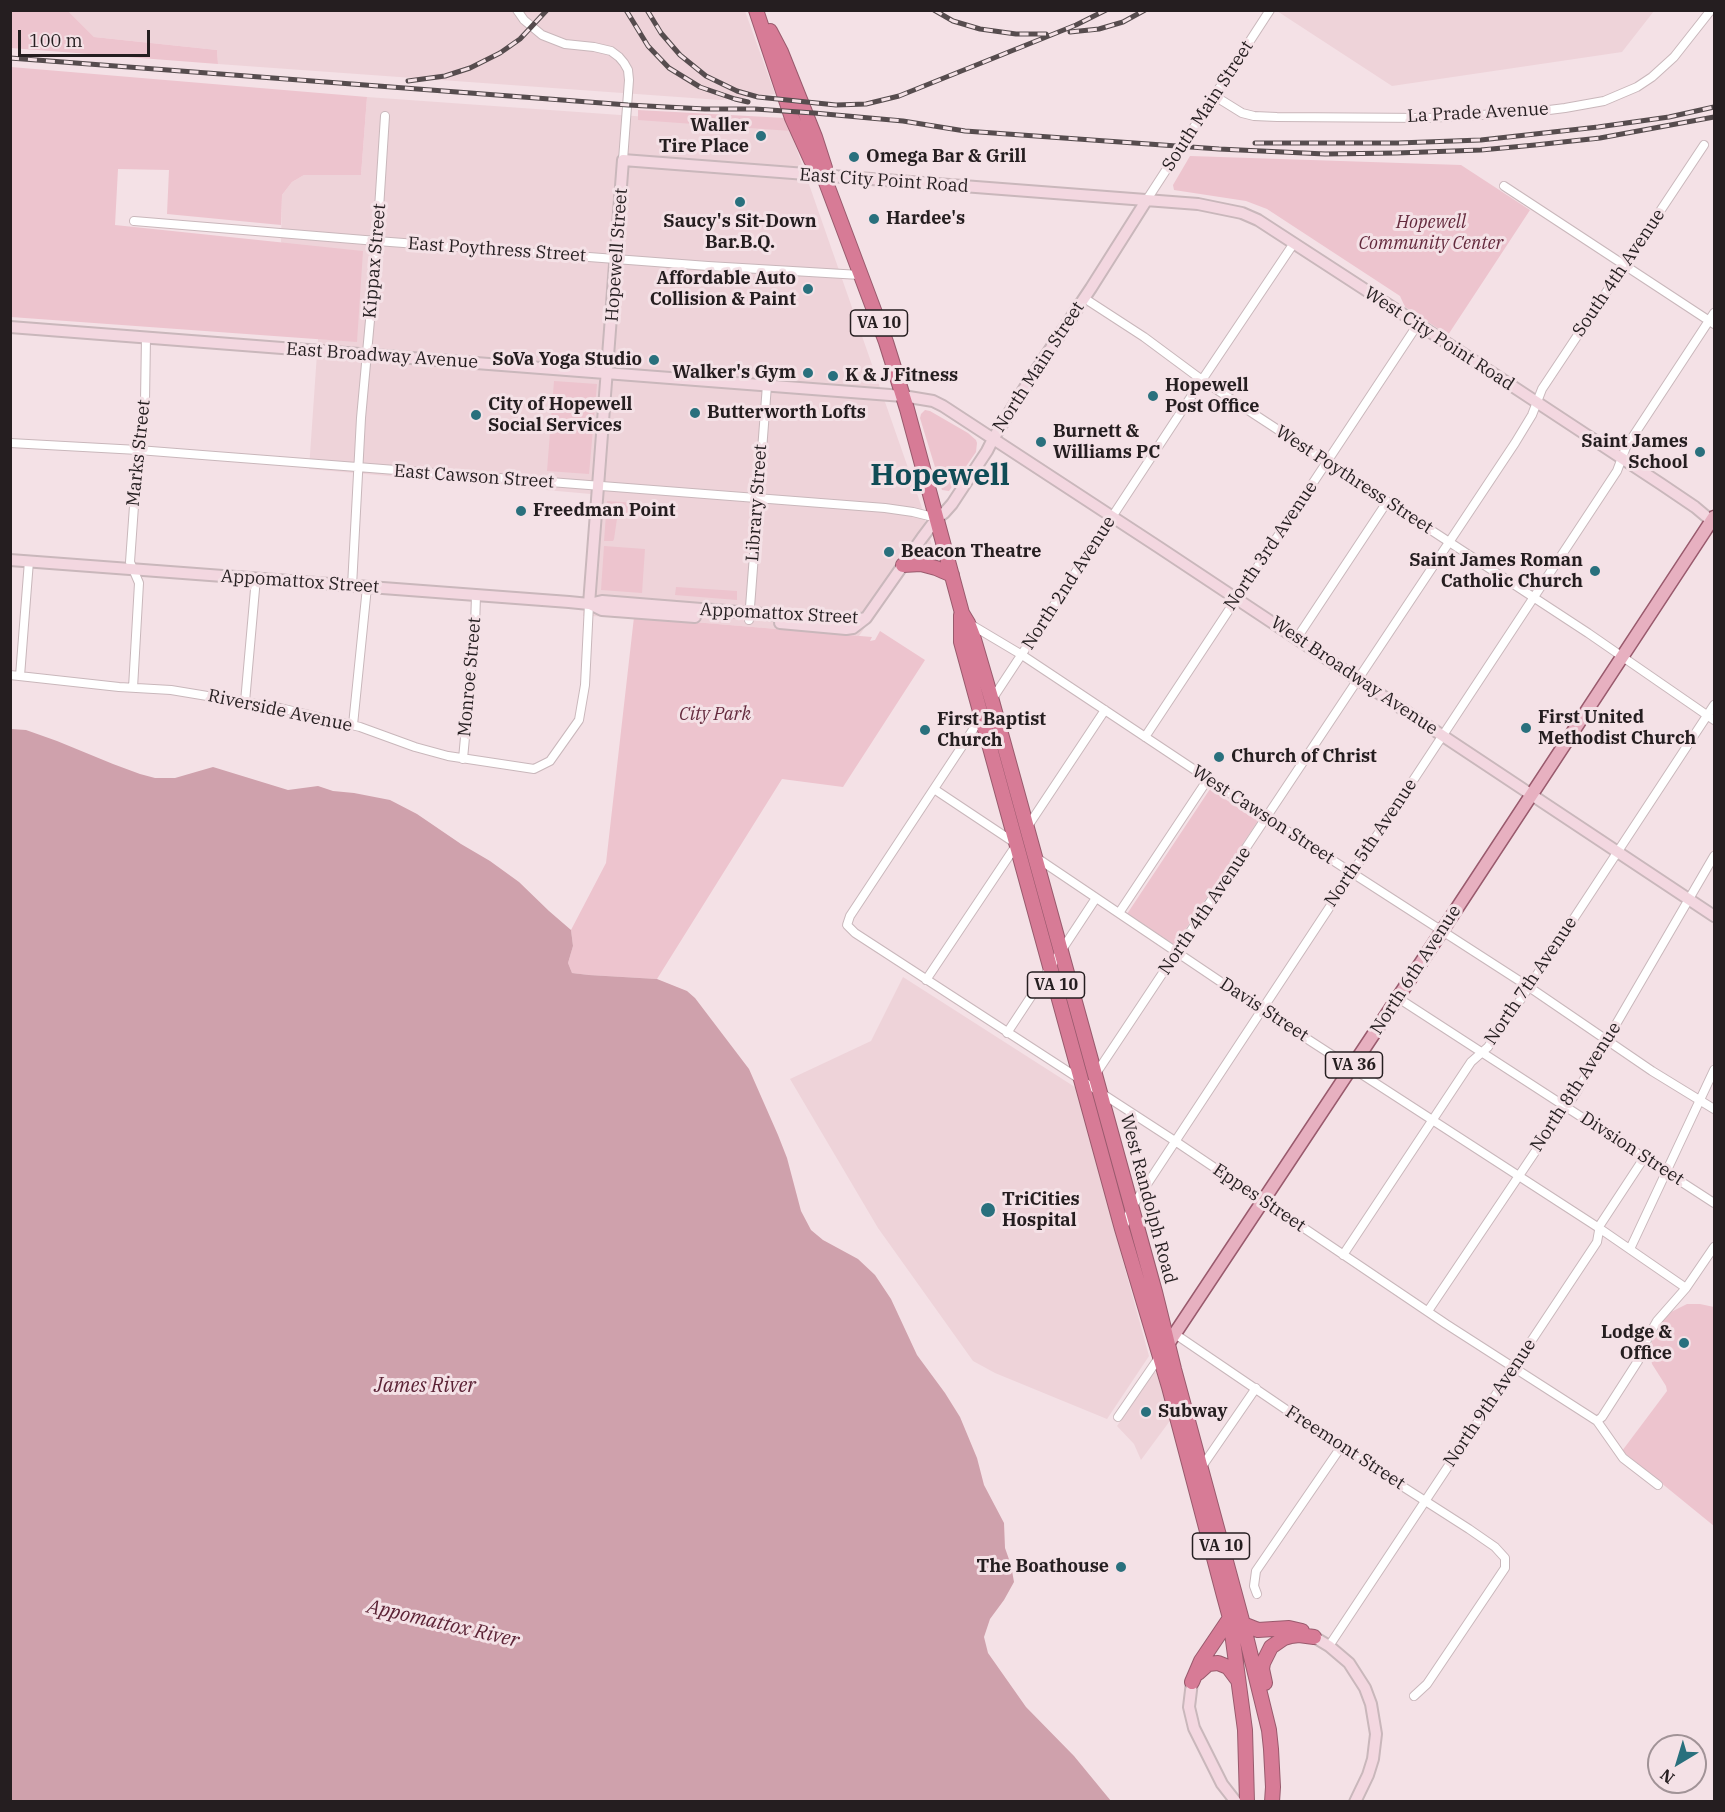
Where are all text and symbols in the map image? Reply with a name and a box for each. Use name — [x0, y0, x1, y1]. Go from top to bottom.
scale bar — [21, 18, 153, 56]
text: 100 m — [29, 29, 83, 52]
street label: South Main Street — [1158, 37, 1258, 175]
street label: La Prade Avenue — [1407, 99, 1549, 127]
place label: Waller Tire Place — [659, 115, 749, 158]
marker: Waller Tire Place — [754, 129, 768, 143]
place label: Omega Bar & Grill — [866, 146, 1026, 168]
marker: Omega Bar & Grill — [847, 150, 861, 164]
street label: East City Point Road — [799, 164, 969, 198]
street label: Hopewell Street — [602, 187, 632, 323]
marker: Saucy's Sit-Down Bar.B.Q. — [733, 195, 747, 209]
street label: Kippax Street — [359, 203, 391, 319]
street label: South 4th Avenue — [1568, 205, 1670, 341]
place label: Hardee's — [886, 208, 965, 230]
place label: Saucy's Sit-Down Bar.B.Q. — [663, 211, 817, 254]
marker: Hardee's — [867, 212, 881, 226]
park label: Hopewell Community Center — [1359, 212, 1503, 254]
street label: East Poythress Street — [407, 233, 587, 267]
place label: Affordable Auto Collision & Paint — [650, 268, 796, 310]
marker: Affordable Auto Collision & Paint — [801, 282, 815, 296]
street label: West City Point Road — [1360, 282, 1518, 396]
street label: North Main Street — [989, 298, 1089, 436]
road number: VA 10 — [850, 310, 908, 336]
street label: East Broadway Avenue — [285, 339, 479, 373]
place label: SoVa Yoga Studio — [492, 349, 642, 371]
marker: SoVa Yoga Studio — [647, 353, 661, 367]
place label: Walker's Gym — [672, 362, 796, 384]
place label: K & J Fitness — [845, 365, 958, 387]
marker: Walker's Gym — [801, 366, 815, 380]
marker: K & J Fitness — [826, 369, 840, 383]
place label: Hopewell Post Office — [1165, 375, 1259, 418]
marker: Hopewell Post Office — [1146, 389, 1160, 403]
place label: City of Hopewell Social Services — [488, 394, 632, 436]
street label: Marks Street — [123, 398, 155, 508]
place label: Butterworth Lofts — [707, 402, 866, 424]
marker: Butterworth Lofts — [688, 406, 702, 420]
marker: City of Hopewell Social Services — [469, 408, 483, 422]
place label: Burnett & Williams PC — [1053, 421, 1160, 464]
street label: West Poythress Street — [1271, 421, 1437, 539]
place label: Saint James School — [1581, 431, 1688, 474]
marker: Burnett & Williams PC — [1034, 435, 1048, 449]
street label: Library Street — [742, 443, 772, 563]
marker: Saint James School — [1693, 445, 1707, 459]
district label: Hopewell — [870, 458, 1010, 494]
street label: East Cawson Street — [393, 461, 555, 493]
street label: North 3rd Avenue — [1220, 477, 1322, 615]
place label: Freedman Point — [533, 500, 676, 522]
marker: Freedman Point — [514, 504, 528, 518]
street label: North 2nd Avenue — [1018, 512, 1120, 654]
place label: Beacon Theatre — [901, 541, 1042, 563]
marker: Beacon Theatre — [882, 545, 896, 559]
place label: Saint James Roman Catholic Church — [1409, 550, 1583, 592]
marker: Saint James Roman Catholic Church — [1588, 564, 1602, 578]
street label: Appomattox Street — [220, 566, 380, 598]
street label: Appomattox Street — [699, 599, 859, 629]
street label: West Broadway Avenue — [1266, 612, 1442, 740]
street label: Monroe Street — [454, 616, 486, 738]
street label: Riverside Avenue — [206, 685, 354, 737]
park label: City Park — [679, 704, 751, 726]
place label: First United Methodist Church — [1538, 707, 1696, 750]
place label: First Baptist Church — [937, 709, 1046, 752]
marker: First United Methodist Church — [1519, 721, 1533, 735]
marker: First Baptist Church — [918, 723, 932, 737]
place label: Church of Christ — [1231, 746, 1377, 768]
marker: Church of Christ — [1212, 750, 1226, 764]
street label: West Cawson Street — [1188, 761, 1338, 869]
street label: North 5th Avenue — [1320, 775, 1422, 911]
street label: North 4th Avenue — [1154, 843, 1256, 979]
street label: North 6th Avenue — [1366, 901, 1466, 1039]
street label: North 7th Avenue — [1480, 913, 1582, 1049]
road number: VA 10 — [1028, 972, 1084, 998]
street label: Davis Street — [1216, 973, 1312, 1047]
street label: North 8th Avenue — [1526, 1018, 1626, 1156]
road number: VA 36 — [1326, 1052, 1382, 1078]
street label: Divsion Street — [1576, 1108, 1688, 1190]
street label: West Randolph Road — [1115, 1112, 1181, 1286]
street label: Eppes Street — [1209, 1159, 1309, 1237]
place label: TriCities Hospital — [1002, 1189, 1080, 1232]
marker: TriCities Hospital — [979, 1201, 997, 1219]
place label: Lodge & Office — [1601, 1322, 1672, 1364]
street label: North 9th Avenue — [1439, 1335, 1541, 1471]
marker: Lodge & Office — [1677, 1336, 1691, 1350]
water label: James River — [374, 1374, 476, 1398]
place label: Subway — [1158, 1401, 1228, 1423]
street label: Freemont Street — [1281, 1401, 1409, 1495]
marker: Subway — [1139, 1405, 1153, 1419]
road number: VA 10 — [1192, 1533, 1250, 1559]
place label: The Boathouse — [976, 1556, 1109, 1578]
marker: The Boathouse — [1114, 1560, 1128, 1574]
water label: Appomattox River — [365, 1595, 521, 1653]
north arrow — [1647, 1734, 1707, 1794]
text: N — [1656, 1765, 1678, 1788]

